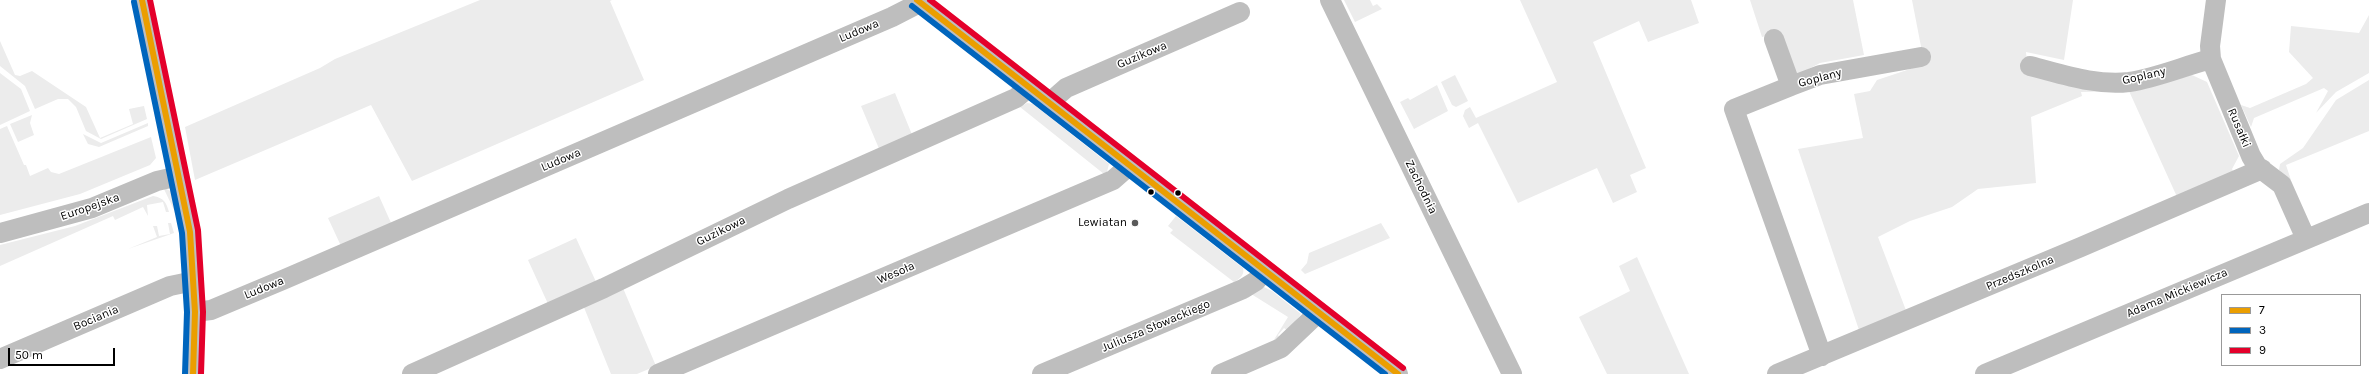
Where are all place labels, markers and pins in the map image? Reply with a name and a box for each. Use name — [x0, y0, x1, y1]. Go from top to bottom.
unlabelled marker — [1146, 187, 1156, 197]
unlabelled marker — [1173, 188, 1183, 198]
place label: Lewiatan — [1078, 216, 1127, 230]
marker: Lewiatan — [1130, 218, 1140, 228]

